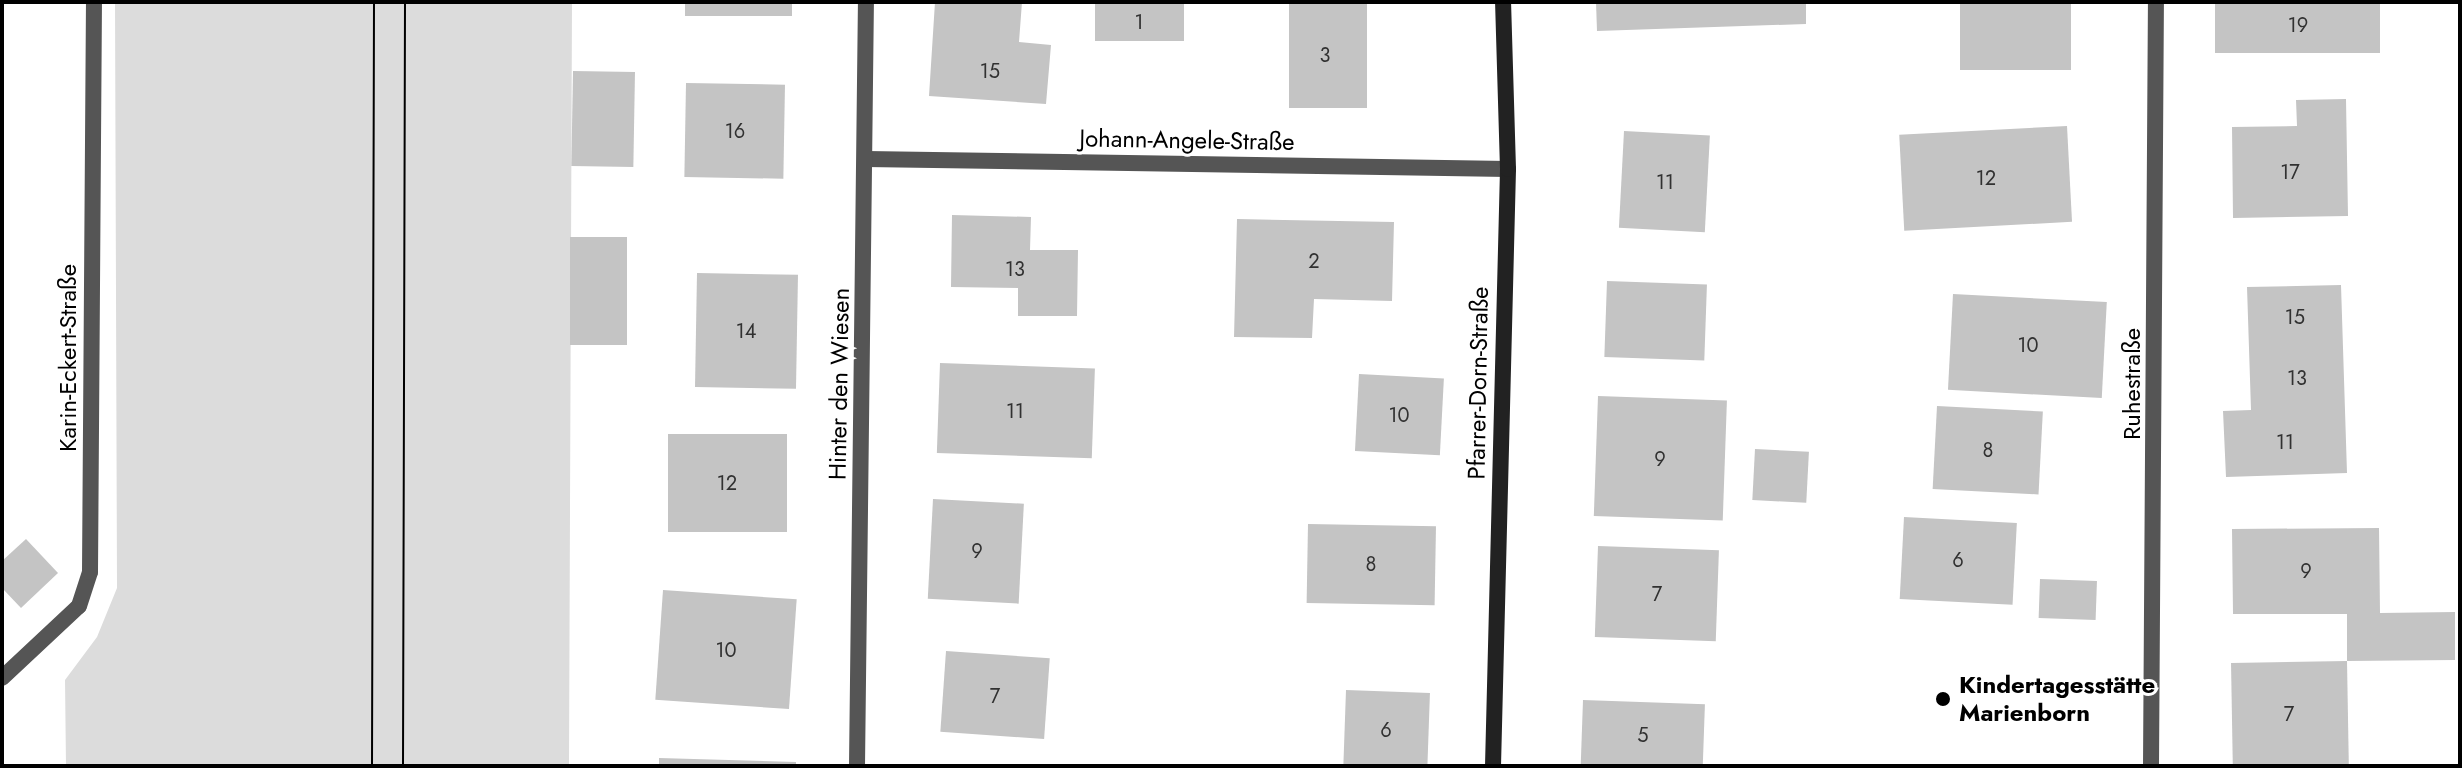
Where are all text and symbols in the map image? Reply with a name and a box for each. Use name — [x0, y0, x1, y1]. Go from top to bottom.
house number: 1 — [1135, 10, 1143, 34]
house number: 19 — [2288, 13, 2308, 37]
house number: 3 — [1320, 43, 1330, 67]
house number: 15 — [980, 59, 1000, 83]
house number: 16 — [725, 119, 745, 143]
street label: Johann-Angele-Straße — [1079, 124, 1295, 156]
house number: 17 — [2280, 160, 2300, 184]
house number: 12 — [1976, 166, 1996, 190]
house number: 11 — [1656, 170, 1674, 194]
house number: 2 — [1308, 249, 1320, 273]
house number: 13 — [1005, 257, 1025, 281]
street label: Karin-Eckert-Straße — [54, 264, 82, 452]
street label: Pfarrer-Dorn-Straße — [1462, 286, 1494, 480]
street label: Hinter den Wiesen — [823, 288, 855, 480]
house number: 15 — [2285, 305, 2305, 329]
house number: 14 — [736, 319, 756, 343]
street label: Ruhestraße — [2118, 328, 2146, 440]
house number: 10 — [2018, 333, 2038, 357]
house number: 13 — [2287, 366, 2307, 390]
house number: 11 — [1006, 399, 1024, 423]
house number: 10 — [1389, 403, 1409, 427]
house number: 11 — [2276, 430, 2294, 454]
house number: 8 — [1983, 438, 1993, 462]
house number: 9 — [1654, 447, 1666, 471]
house number: 12 — [717, 471, 737, 495]
house number: 9 — [971, 539, 983, 563]
house number: 6 — [1952, 548, 1964, 572]
house number: 8 — [1366, 552, 1376, 576]
house number: 9 — [2300, 559, 2312, 583]
house number: 7 — [1652, 582, 1662, 606]
house number: 10 — [716, 638, 736, 662]
place label: Kindertagesstätte Marienborn — [1959, 671, 2155, 727]
house number: 7 — [990, 684, 1000, 708]
marker: Kindertagesstätte Marienborn — [1934, 690, 1952, 708]
house number: 7 — [2284, 702, 2294, 726]
house number: 6 — [1380, 718, 1392, 742]
house number: 5 — [1637, 723, 1649, 747]

